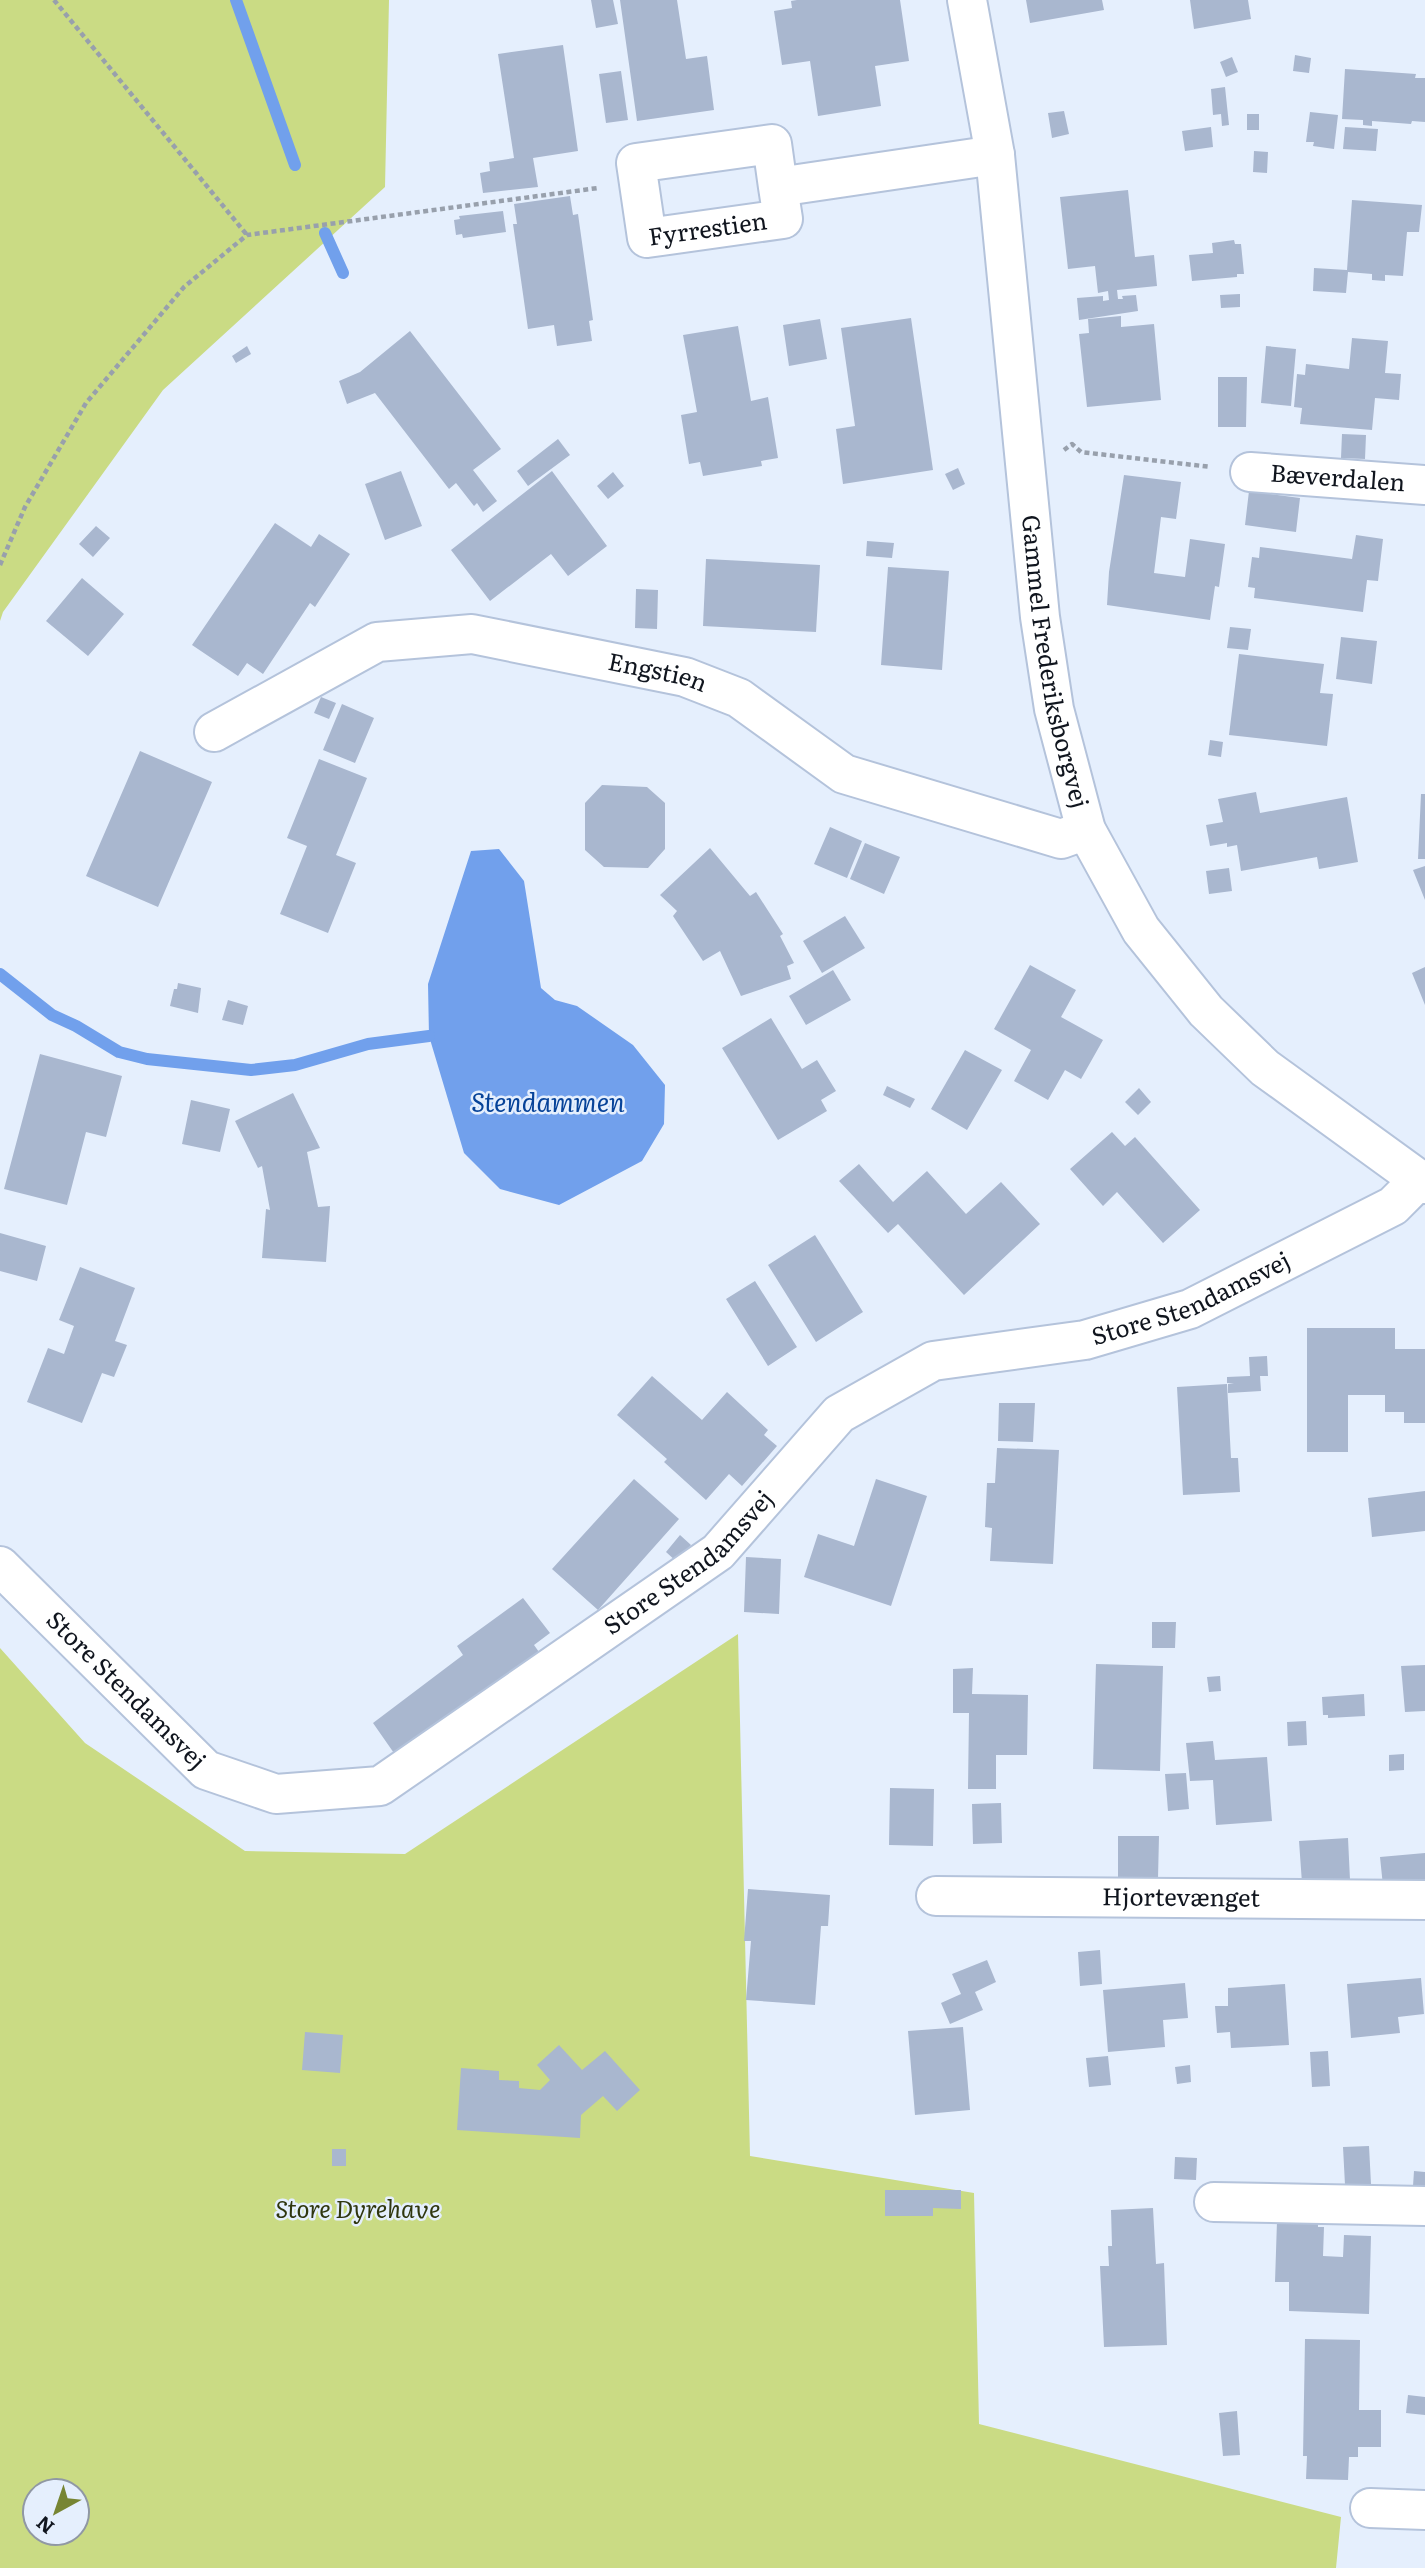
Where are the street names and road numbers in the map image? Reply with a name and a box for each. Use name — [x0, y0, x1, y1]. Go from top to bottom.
street label: Fyrrestien — [646, 201, 769, 253]
street label: Bæverdalen — [1269, 454, 1407, 498]
street label: Gammel Frederiksborgvej — [1015, 513, 1099, 811]
street label: Engstien — [605, 642, 713, 699]
street label: Store Stendamsvej — [1087, 1241, 1295, 1352]
street label: Store Stendamsvej — [595, 1481, 780, 1641]
street label: Store Stendamsvej — [40, 1602, 215, 1776]
street label: Hjortevænget — [1102, 1877, 1260, 1914]

